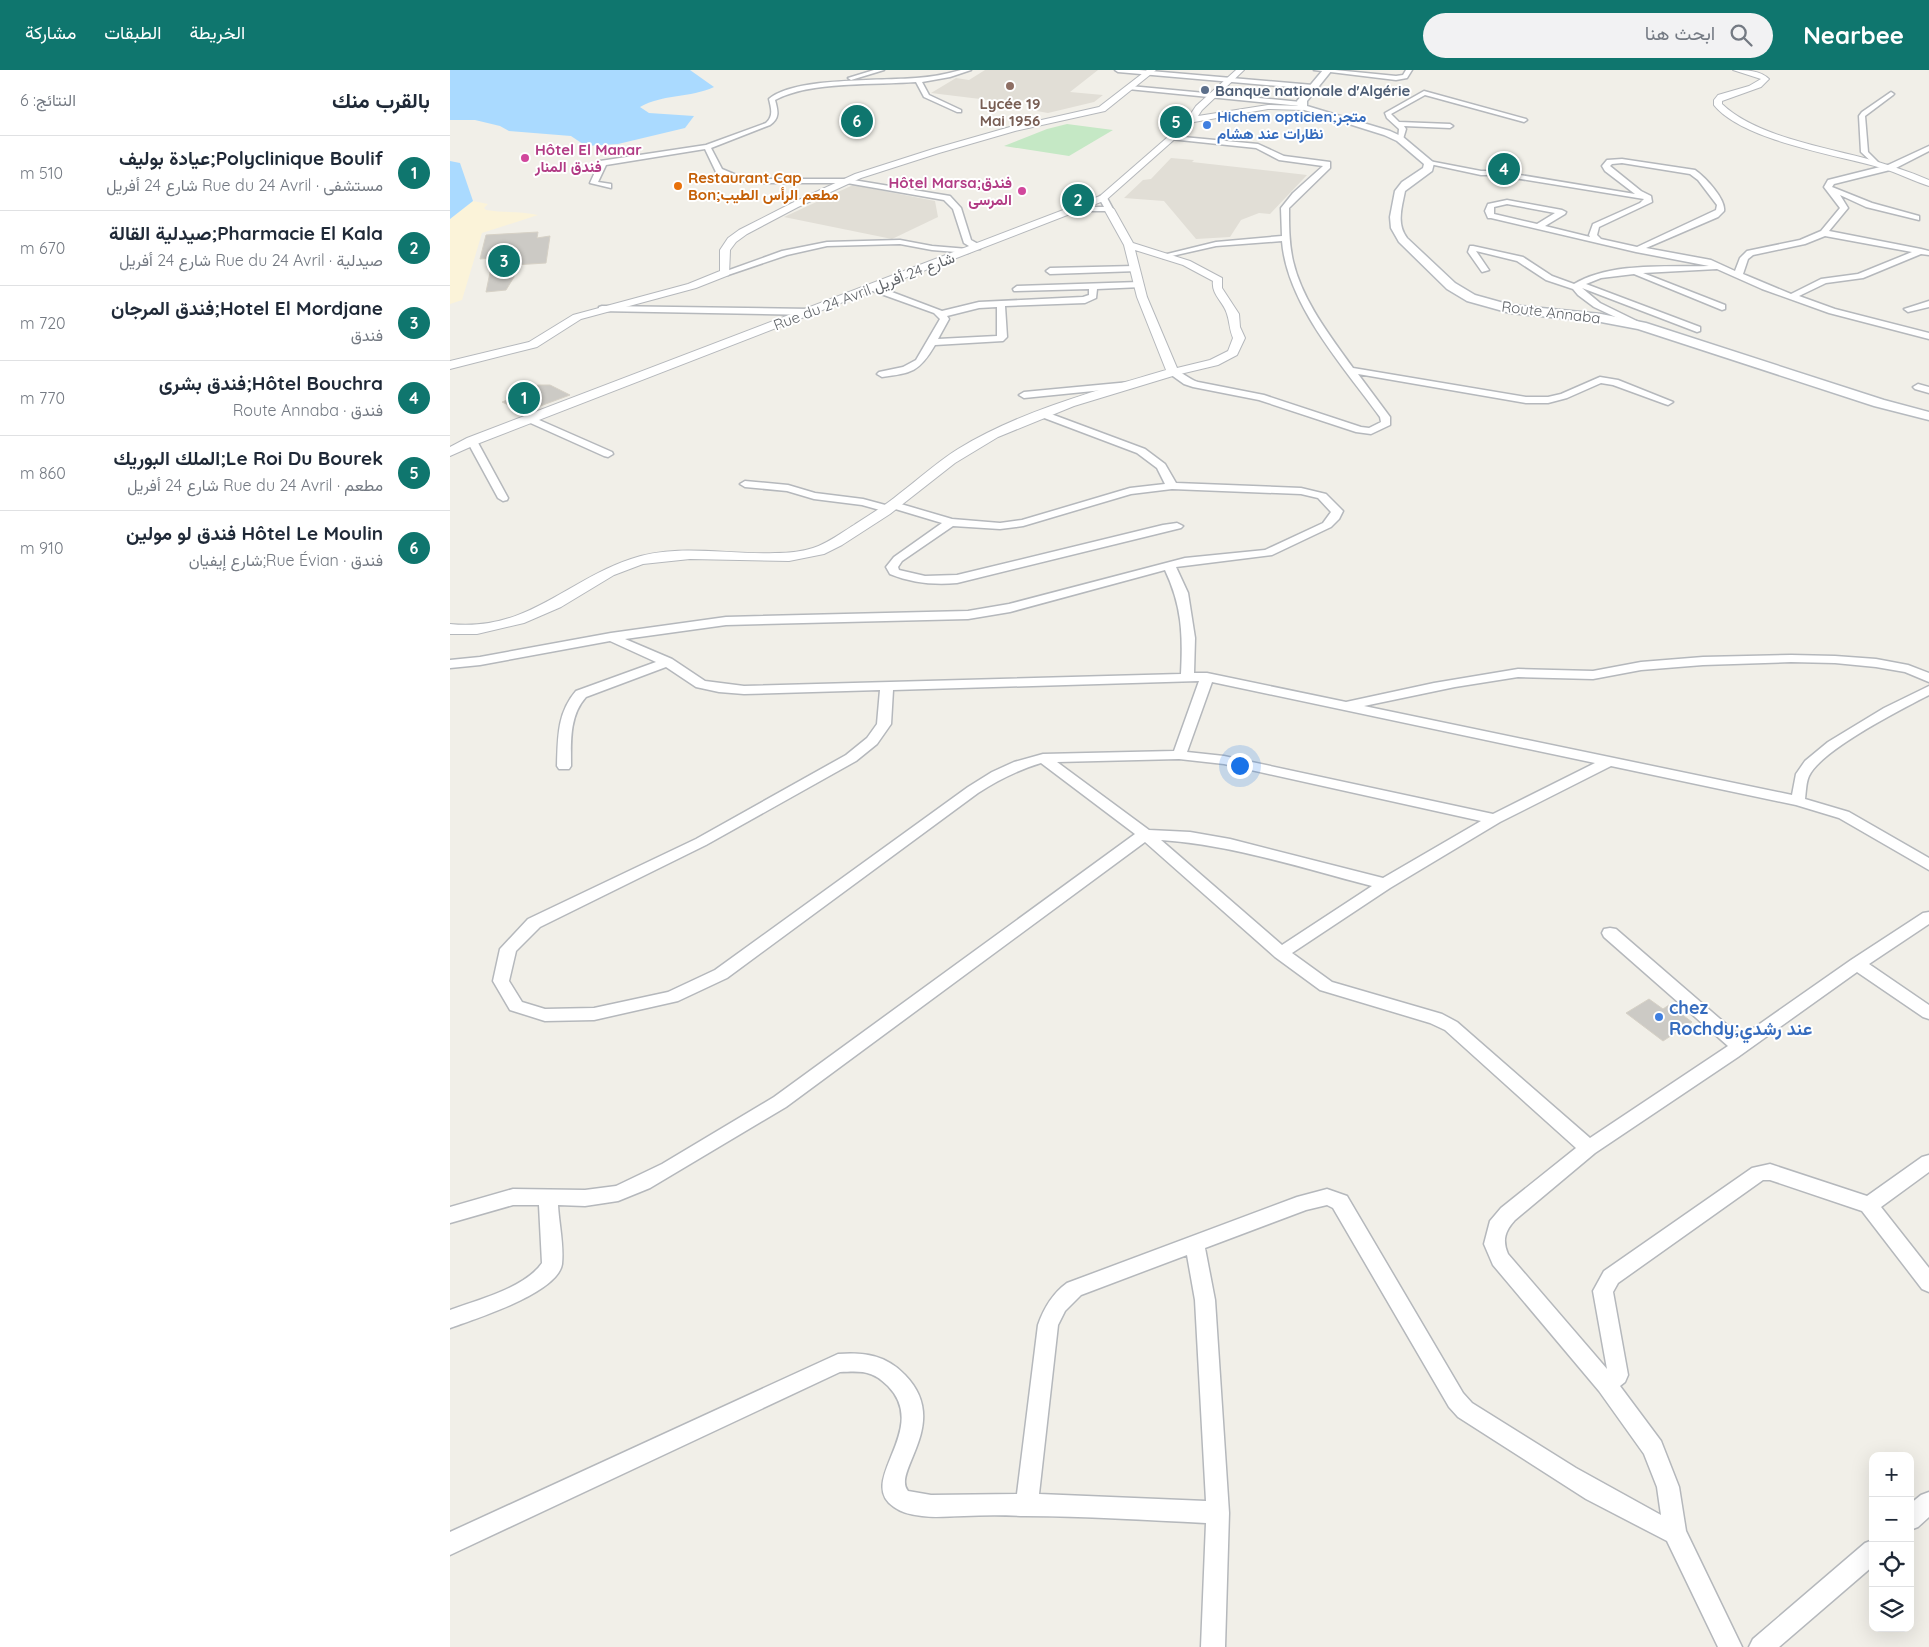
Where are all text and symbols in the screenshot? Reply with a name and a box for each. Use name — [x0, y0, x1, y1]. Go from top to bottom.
search box — [1423, 13, 1773, 58]
text: Nearbee — [1803, 20, 1904, 50]
text: مشاركة — [25, 21, 76, 44]
text: الطبقات — [104, 21, 161, 44]
text: الخريطة — [189, 21, 245, 44]
text: ابحث هنا — [1645, 21, 1715, 45]
icon: search — [1727, 21, 1755, 49]
marker: Lycée 19 Mai 1956 — [1004, 80, 1016, 92]
place label: Banque nationale d'Algérie — [1215, 81, 1410, 100]
marker: Banque nationale d'Algérie — [1199, 84, 1211, 96]
text: بالقرب منك — [332, 87, 430, 113]
text: النتائج: 6 — [20, 90, 76, 110]
place label: Lycée 19 Mai 1956 — [980, 94, 1040, 130]
pin: 6 — [841, 102, 873, 140]
pin: 5 — [1160, 103, 1192, 141]
place label: Hichem opticien;متجر نظارات عند هشام — [1217, 107, 1367, 144]
marker: Hichem opticien;متجر نظارات عند هشام — [1201, 119, 1213, 131]
place label: Hôtel El Manar فندق المنار — [534, 140, 642, 176]
text: Polyclinique Boulif;عيادة بوليف — [119, 146, 383, 170]
pin: 4 — [1488, 150, 1520, 188]
marker: Hôtel El Manar فندق المنار — [519, 152, 531, 164]
text: 510 m — [20, 163, 63, 183]
text: 1 — [411, 163, 417, 183]
place label: Restaurant Cap Bon;مطعم الرأس الطيب — [688, 168, 839, 205]
place label: Hôtel Marsa;فندق المرسى — [888, 173, 1012, 209]
text: مستشفى · Rue du 24 Avril شارع 24 أفريل — [106, 175, 383, 195]
marker: Restaurant Cap Bon;مطعم الرأس الطيب — [672, 180, 684, 192]
pin: 2 — [1062, 181, 1094, 219]
marker: Hôtel Marsa;فندق المرسى — [1016, 185, 1028, 197]
text: Pharmacie El Kala;صيدلية القالة — [109, 221, 383, 245]
text: 670 m — [20, 238, 65, 258]
text: 2 — [409, 238, 419, 258]
pin: 3 — [488, 242, 520, 280]
street label: Rue du 24 Avril شارع 24 أفريل — [771, 248, 958, 336]
text: صيدلية · Rue du 24 Avril شارع 24 أفريل — [119, 250, 383, 270]
text: Hotel El Mordjane;فندق المرجان — [111, 296, 383, 320]
street label: Route Annaba — [1500, 297, 1602, 327]
text: 720 m — [20, 313, 66, 333]
text: 3 — [410, 313, 418, 333]
text: فندق — [351, 325, 383, 345]
text: Hôtel Bouchra;فندق بشرى — [159, 371, 383, 395]
pin: 1 — [508, 379, 540, 417]
text: 770 m — [20, 388, 65, 408]
text: 4 — [409, 388, 419, 408]
text: فندق · Route Annaba — [233, 400, 383, 420]
text: Le Roi Du Bourek;الملك البوريك — [114, 446, 383, 470]
text: 860 m — [20, 463, 66, 483]
text: 5 — [409, 463, 419, 483]
text: مطعم · Rue du 24 Avril شارع 24 أفريل — [127, 475, 383, 495]
text: Hôtel Le Moulin فندق لو مولين — [126, 521, 383, 545]
text: 910 m — [20, 538, 63, 558]
text: 6 — [410, 538, 418, 558]
text: فندق · Rue Évian;شارع إيفيان — [189, 550, 383, 570]
your location — [1227, 753, 1253, 779]
place label: chez Rochdy;عند رشدي — [1669, 996, 1812, 1044]
marker: chez Rochdy;عند رشدي — [1653, 1011, 1665, 1023]
map controls — [1869, 1452, 1914, 1632]
button: + — [1869, 1452, 1914, 1497]
button: − — [1869, 1497, 1914, 1542]
button: locate — [1869, 1542, 1914, 1587]
button: layers — [1869, 1587, 1914, 1632]

